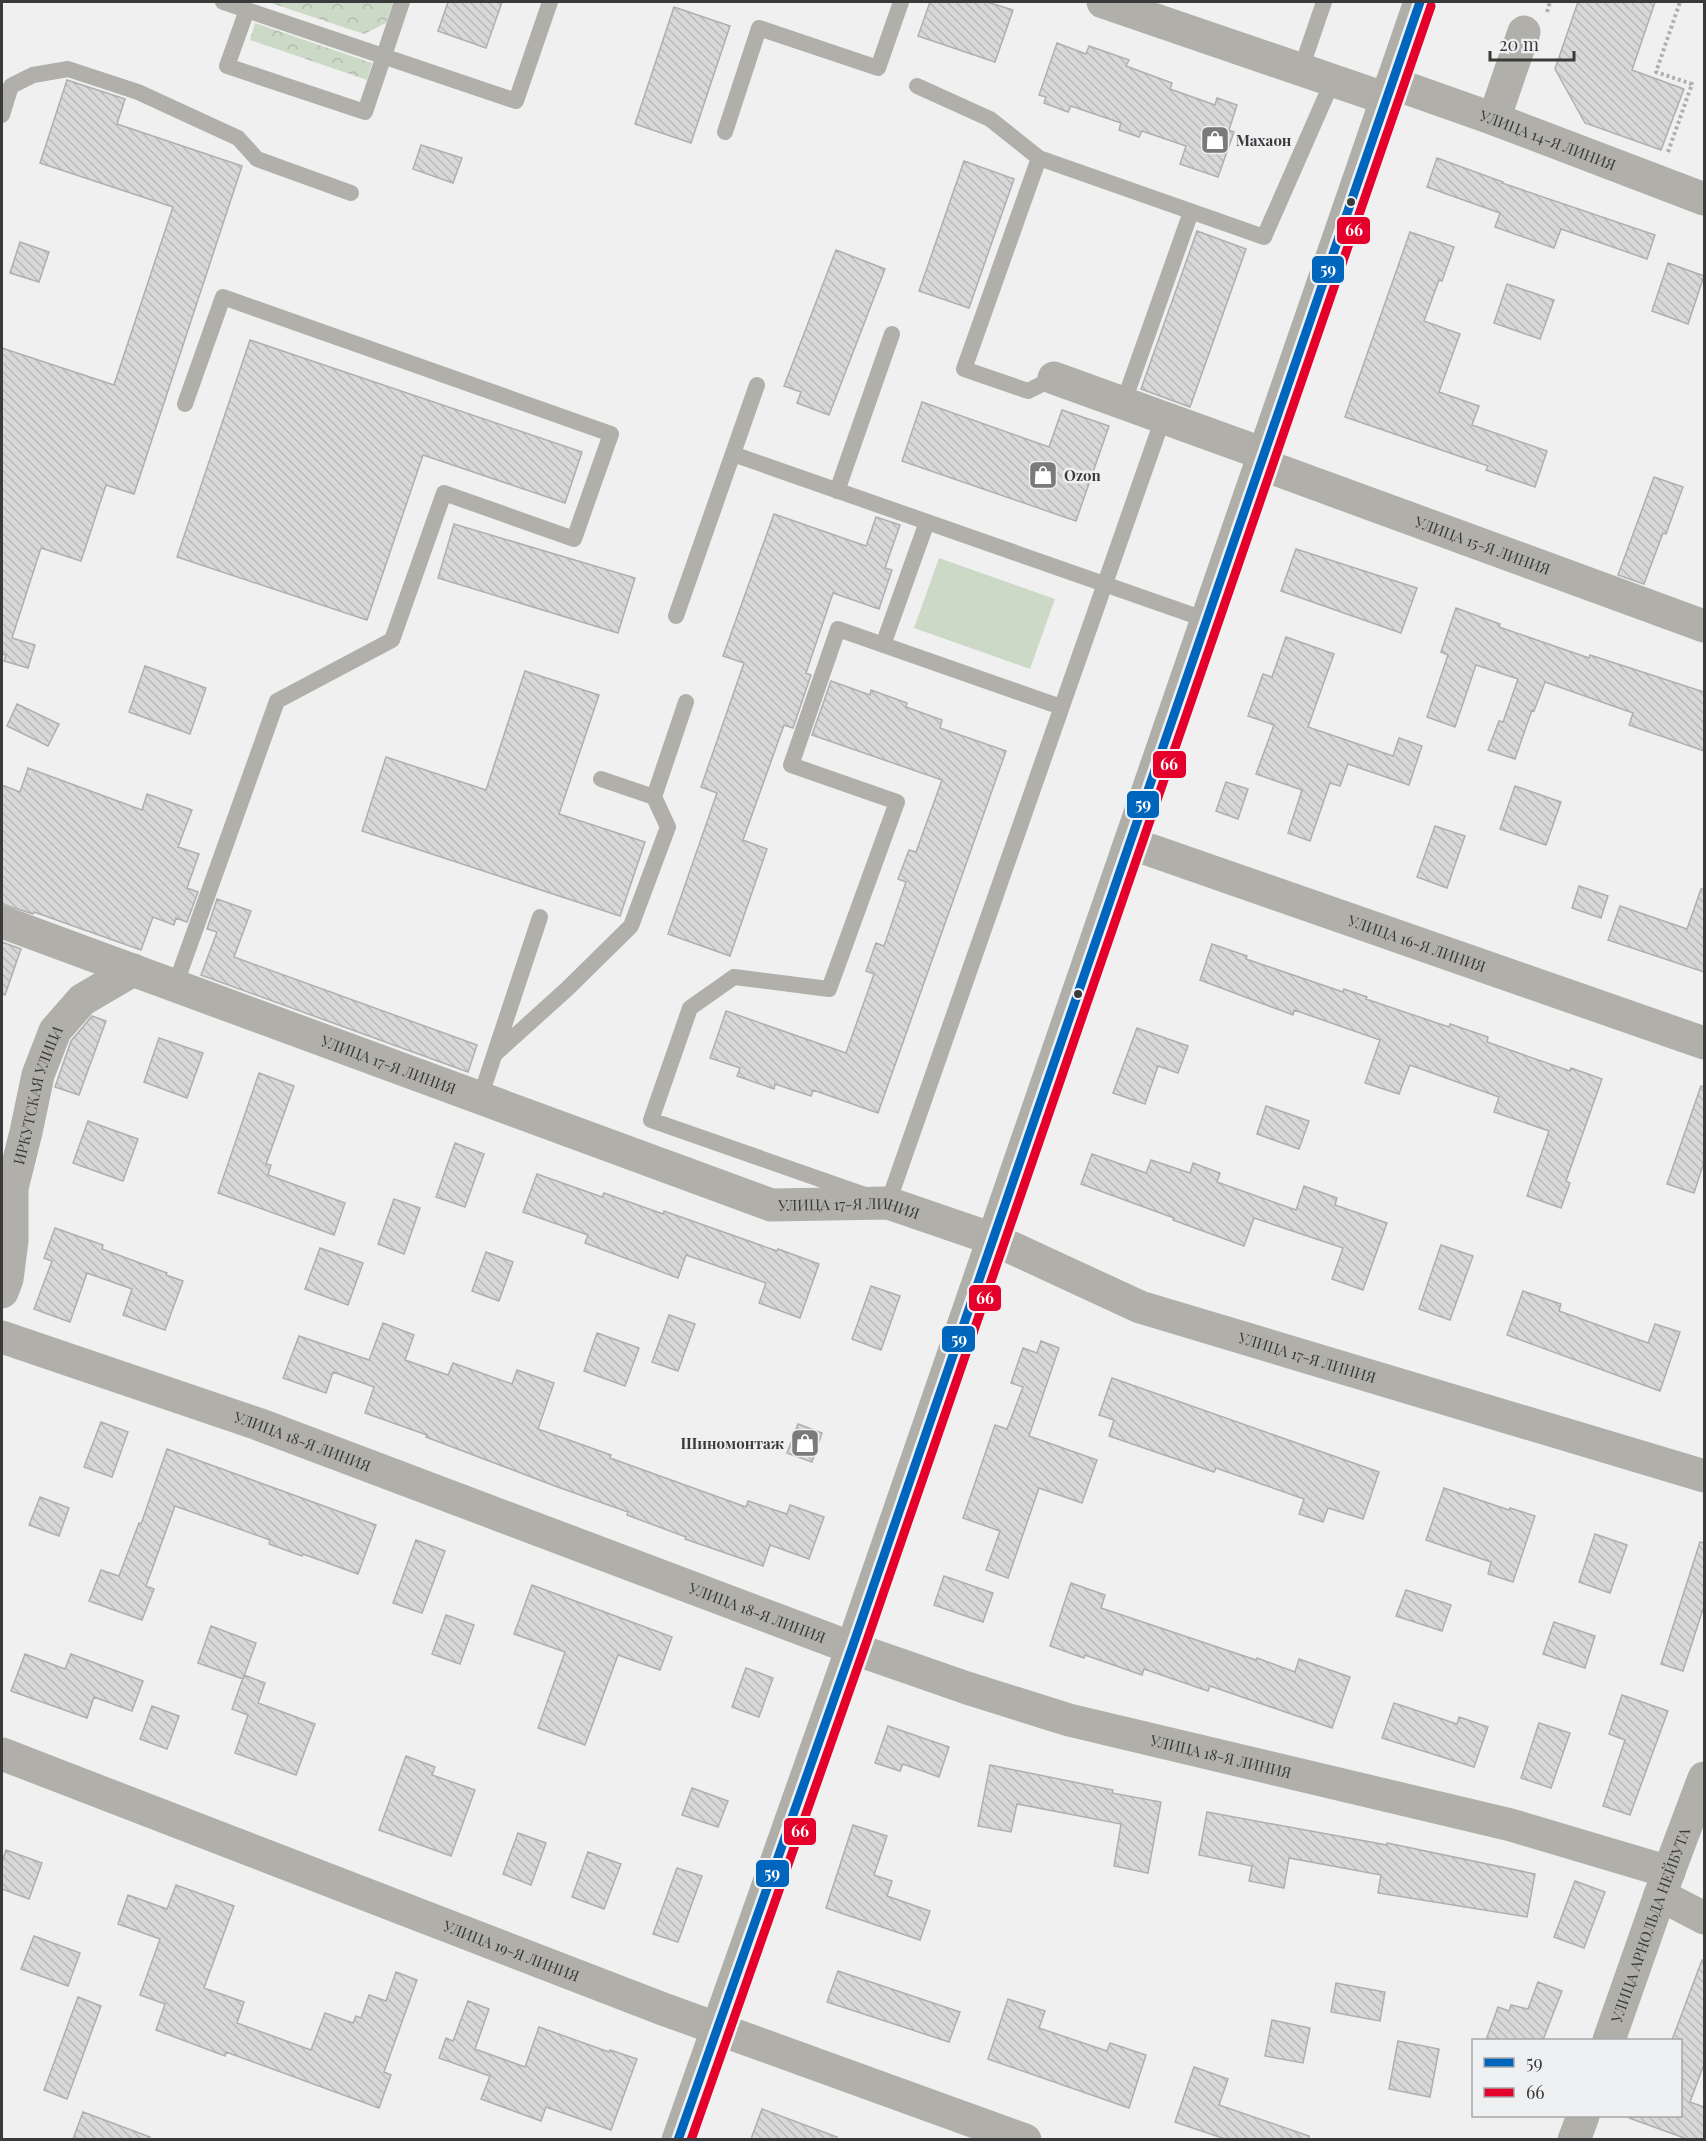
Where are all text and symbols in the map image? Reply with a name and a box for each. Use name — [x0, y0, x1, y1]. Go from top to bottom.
scale bar — [1490, 24, 1574, 62]
text: 20 m — [1499, 32, 1539, 56]
street label: УЛИЦА 14-Я ЛИНИЯ — [1476, 104, 1619, 175]
shop icon: Махаон — [1199, 124, 1231, 156]
place label: Махаон — [1236, 130, 1292, 150]
unlabelled marker — [1345, 196, 1357, 208]
line badge: 66 — [1336, 216, 1371, 245]
text: 66 — [1345, 219, 1363, 240]
line badge: 59 — [1311, 255, 1345, 284]
text: 59 — [1320, 258, 1336, 279]
shop icon: Ozon — [1027, 459, 1059, 491]
place label: Ozon — [1064, 465, 1101, 485]
street label: УЛИЦА 15-Я ЛИНИЯ — [1411, 511, 1553, 579]
line badge: 66 — [1152, 750, 1187, 779]
text: 66 — [1160, 753, 1178, 774]
line badge: 59 — [1126, 790, 1160, 819]
text: 59 — [1135, 793, 1151, 814]
street label: УЛИЦА 16-Я ЛИНИЯ — [1345, 909, 1489, 976]
unlabelled marker — [1072, 988, 1084, 1000]
street label: ИРКУТСКАЯ УЛИЦА — [8, 1020, 67, 1167]
street label: УЛИЦА 17-Я ЛИНИЯ — [317, 1030, 459, 1098]
street label: УЛИЦА 17-Я ЛИНИЯ — [777, 1193, 923, 1223]
line badge: 66 — [968, 1284, 1002, 1312]
text: 66 — [976, 1287, 994, 1308]
line badge: 59 — [941, 1325, 976, 1353]
street label: УЛИЦА 17-Я ЛИНИЯ — [1235, 1327, 1379, 1387]
text: 59 — [951, 1328, 967, 1349]
street label: УЛИЦА 18-Я ЛИНИЯ — [231, 1406, 374, 1476]
shop icon: Шиномонтаж — [789, 1427, 821, 1459]
place label: Шиномонтаж — [680, 1433, 785, 1453]
street label: УЛИЦА 18-Я ЛИНИЯ — [685, 1577, 829, 1647]
street label: УЛИЦА 18-Я ЛИНИЯ — [1147, 1729, 1294, 1783]
line badge: 66 — [783, 1817, 817, 1846]
text: 66 — [791, 1820, 809, 1841]
street label: УЛИЦА АРНОЛЬДА НЕЙБУТА — [1606, 1824, 1695, 2026]
line badge: 59 — [755, 1859, 790, 1888]
text: 59 — [764, 1862, 780, 1883]
street label: УЛИЦА 19-Я ЛИНИЯ — [440, 1915, 583, 1986]
legend — [1472, 2039, 1682, 2117]
text: 59 — [1526, 2050, 1543, 2074]
text: 66 — [1526, 2080, 1545, 2104]

